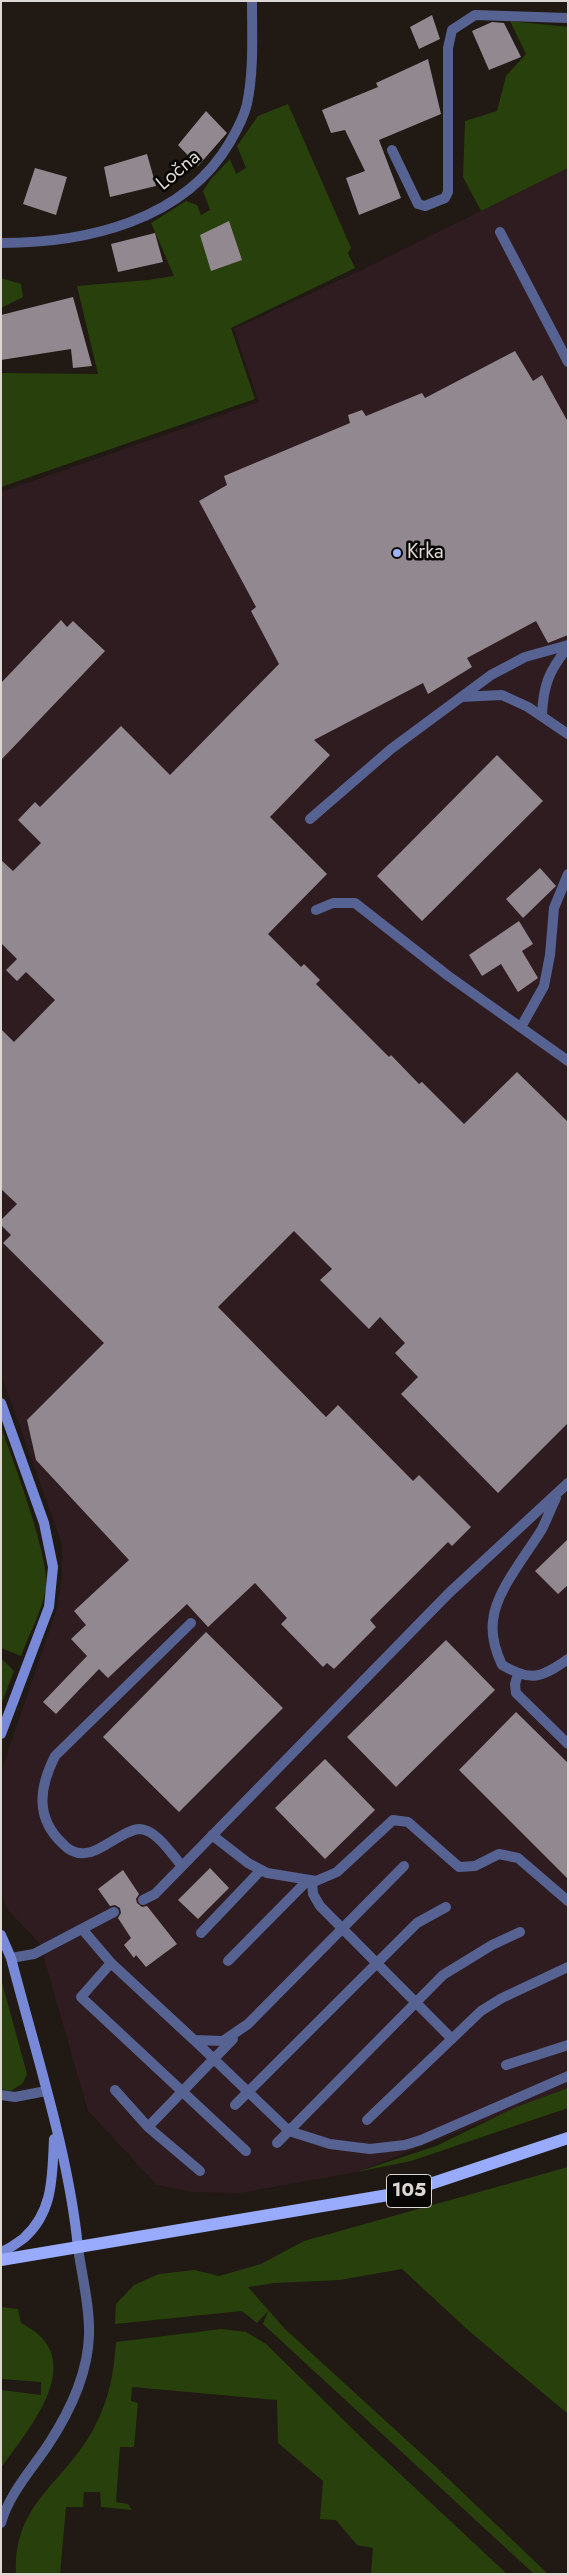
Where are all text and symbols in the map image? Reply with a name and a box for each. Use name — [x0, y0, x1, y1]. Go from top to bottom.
street label: Ločna — [152, 146, 206, 196]
place label: Krka — [407, 541, 444, 565]
marker: Krka — [391, 547, 403, 559]
road number: 105 — [386, 2174, 432, 2208]

